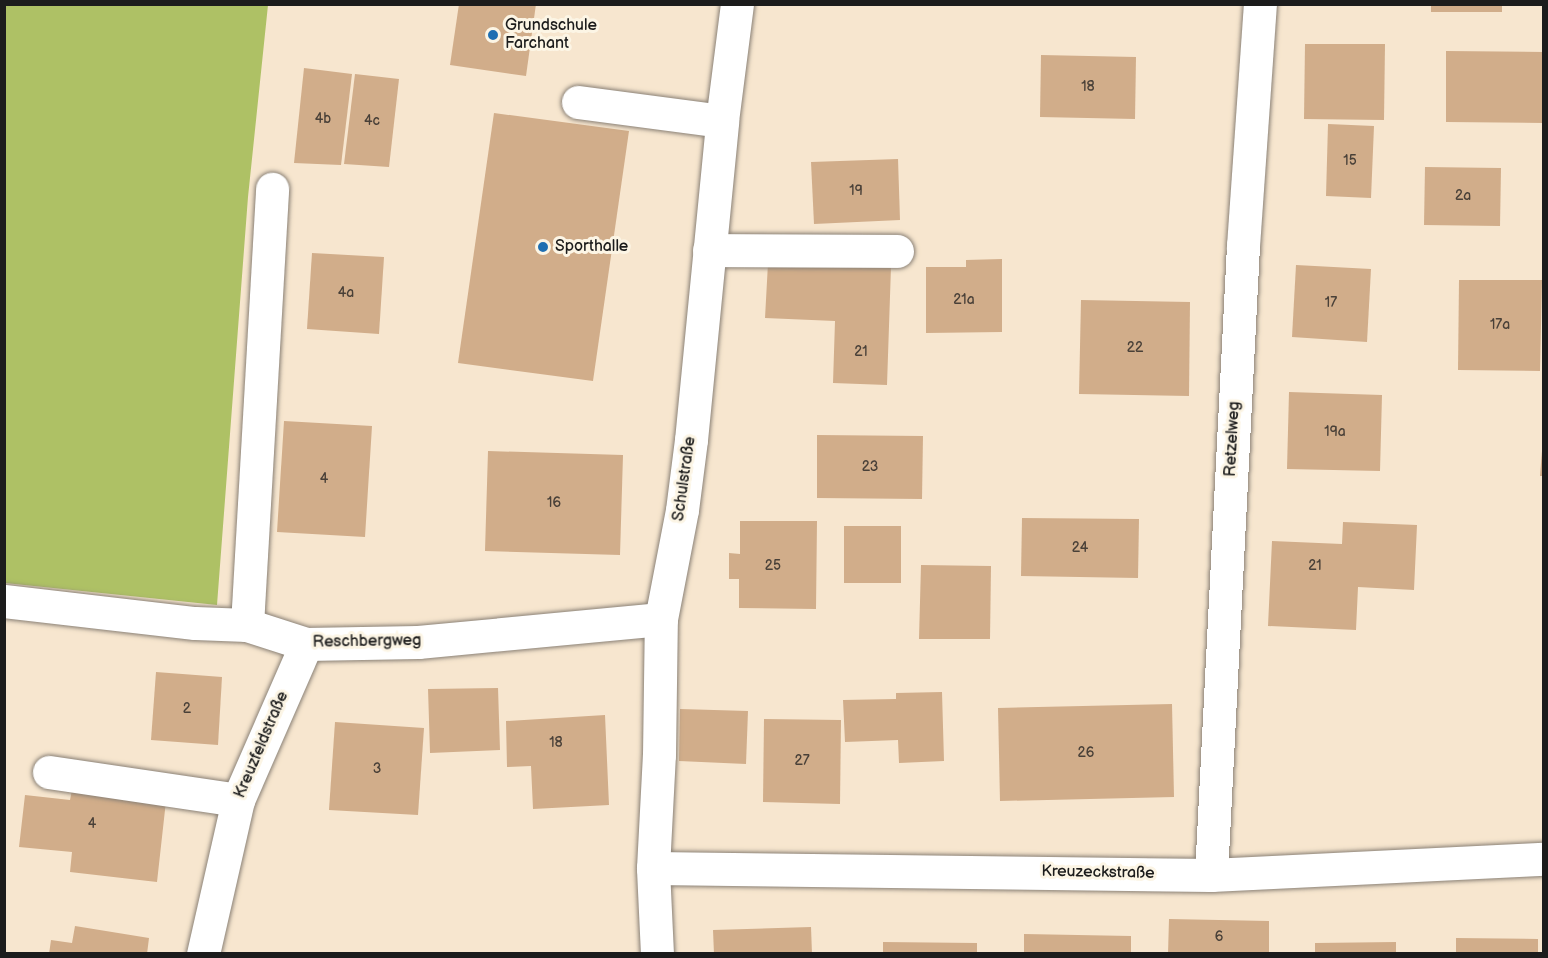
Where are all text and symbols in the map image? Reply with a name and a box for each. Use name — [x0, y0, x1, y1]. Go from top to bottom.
place label: Grundschule Farchant — [505, 16, 597, 54]
marker: Grundschule Farchant — [486, 28, 500, 42]
house number: 18 — [1081, 79, 1095, 95]
house number: 4b — [315, 111, 331, 127]
house number: 4c — [364, 113, 380, 129]
house number: 15 — [1343, 153, 1357, 169]
house number: 19 — [849, 183, 863, 199]
house number: 2a — [1455, 188, 1471, 204]
place label: Sporthalle — [555, 237, 628, 257]
marker: Sporthalle — [536, 240, 550, 254]
house number: 4a — [338, 285, 354, 301]
house number: 21a — [953, 292, 975, 308]
house number: 17 — [1325, 295, 1337, 311]
house number: 17a — [1490, 317, 1510, 333]
house number: 22 — [1127, 340, 1143, 356]
house number: 21 — [854, 344, 868, 360]
street label: Retzelweg — [1221, 401, 1245, 477]
house number: 19a — [1324, 424, 1346, 440]
street label: Schulstraße — [670, 435, 700, 523]
house number: 23 — [862, 459, 878, 475]
house number: 4 — [320, 471, 328, 487]
house number: 16 — [547, 495, 561, 511]
house number: 24 — [1072, 540, 1088, 556]
house number: 25 — [765, 558, 781, 574]
house number: 21 — [1308, 558, 1322, 574]
street label: Reschbergweg — [312, 631, 422, 653]
street label: Kreuzfeldstraße — [231, 689, 293, 801]
house number: 2 — [183, 701, 191, 717]
house number: 18 — [549, 735, 563, 751]
house number: 26 — [1078, 745, 1094, 761]
house number: 27 — [794, 753, 810, 769]
house number: 3 — [373, 761, 381, 777]
house number: 4 — [88, 816, 96, 832]
street label: Kreuzeckstraße — [1041, 862, 1155, 884]
house number: 6 — [1215, 929, 1223, 945]

